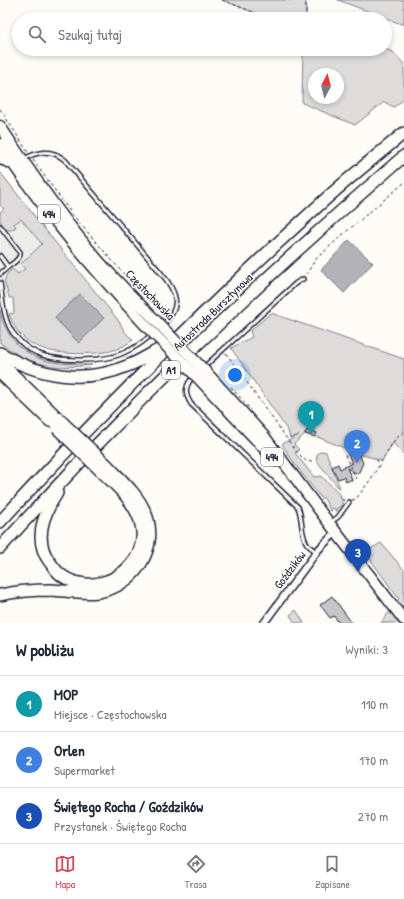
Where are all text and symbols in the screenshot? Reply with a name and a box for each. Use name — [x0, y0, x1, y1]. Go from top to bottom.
search box — [12, 12, 392, 56]
icon: search — [26, 23, 48, 45]
text: Szukaj tutaj — [58, 24, 122, 45]
north arrow — [308, 68, 344, 104]
road number: 494 — [38, 205, 60, 223]
street label: Częstochowska — [122, 266, 179, 324]
street label: Autostrada Bursztynowa — [169, 269, 256, 354]
road number: A1 — [162, 361, 180, 379]
your location — [225, 365, 245, 385]
pin: 1 — [298, 401, 324, 434]
pin: 2 — [344, 430, 370, 463]
road number: 494 — [261, 448, 283, 466]
pin: 3 — [345, 539, 371, 572]
street label: Goździków — [270, 547, 310, 592]
text: W pobliżu — [16, 638, 74, 661]
text: Wyniki: 3 — [346, 640, 388, 658]
text: MOP — [54, 684, 78, 705]
text: 1 — [27, 695, 31, 713]
text: 110 m — [361, 695, 388, 713]
text: Miejsce · Częstochowska — [54, 705, 167, 723]
text: Orlen — [54, 740, 85, 761]
text: 2 — [26, 751, 32, 769]
text: 170 m — [359, 751, 388, 769]
text: Supermarket — [54, 761, 115, 779]
text: Świętego Rocha / Goździków — [54, 796, 203, 817]
text: 3 — [26, 807, 32, 825]
text: 270 m — [358, 807, 388, 825]
text: Przystanek · Świętego Rocha — [54, 817, 186, 835]
tab: Mapa — [54, 853, 76, 891]
tab: Trasa — [184, 853, 207, 891]
tab: Zapisane — [315, 853, 350, 891]

